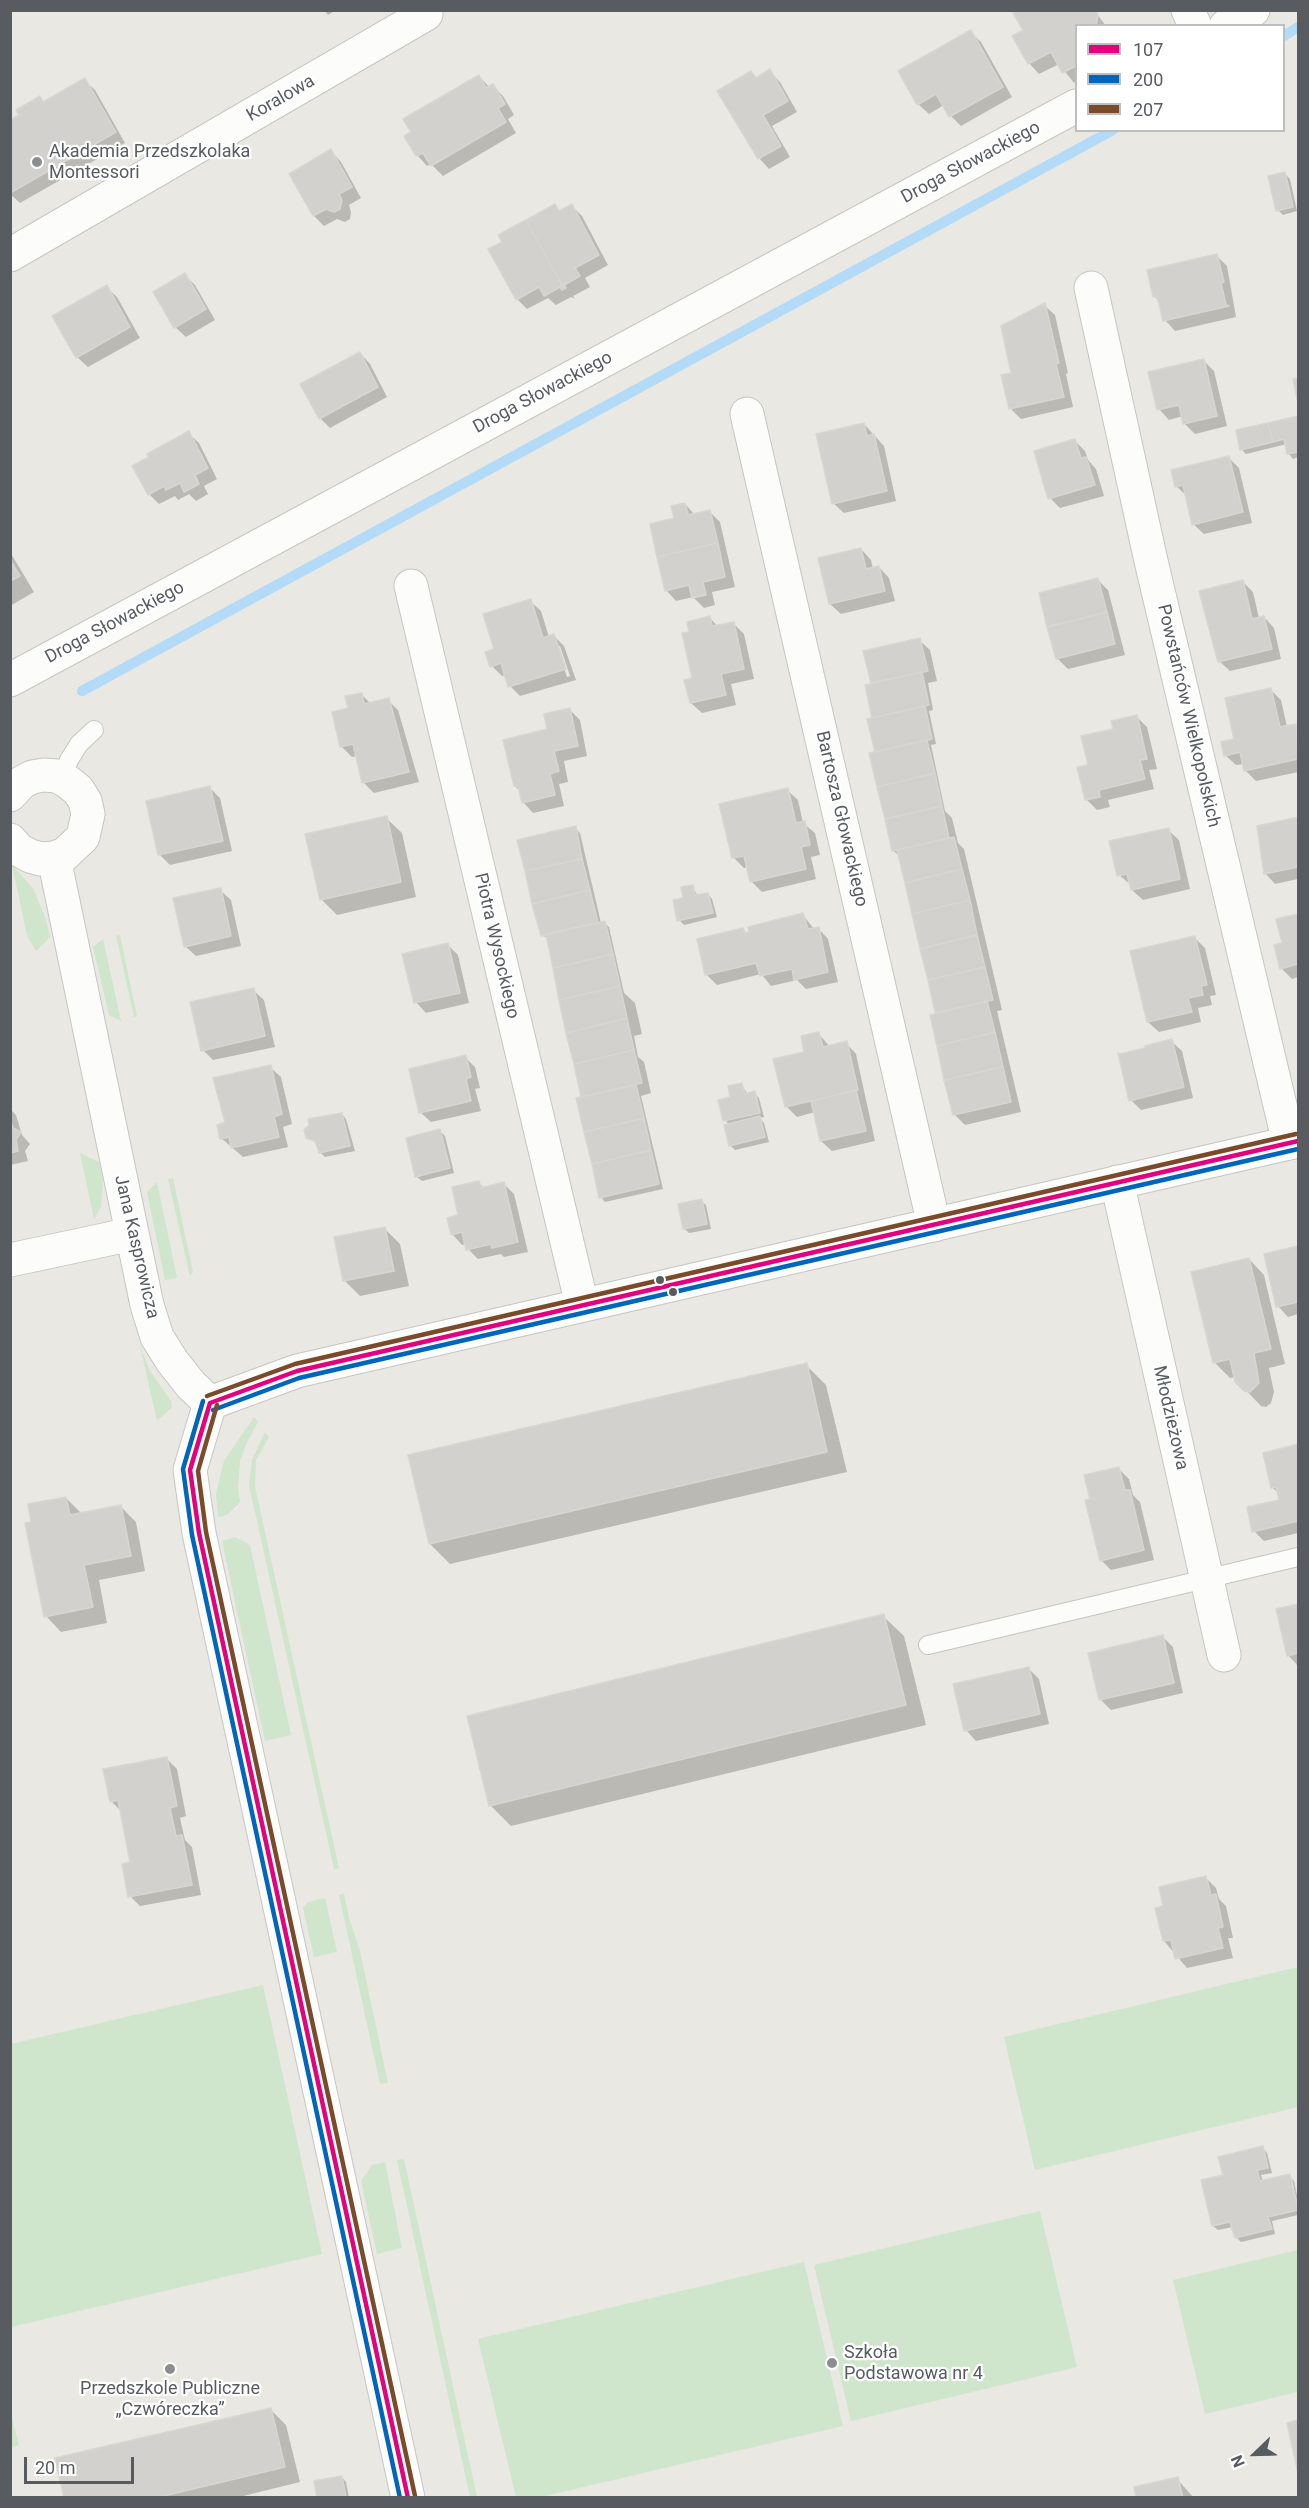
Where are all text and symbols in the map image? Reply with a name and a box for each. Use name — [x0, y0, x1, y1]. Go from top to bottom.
legend — [1075, 24, 1285, 132]
text: 107 — [1133, 39, 1163, 60]
text: 200 — [1133, 69, 1163, 90]
street label: Koralowa — [243, 71, 319, 127]
text: 207 — [1133, 99, 1163, 120]
street label: Droga Słowackiego — [898, 117, 1044, 209]
place label: Akademia Przedszkolaka Montessori — [49, 141, 250, 184]
marker: Akademia Przedszkolaka Montessori — [30, 155, 44, 169]
street label: Droga Słowackiego — [470, 347, 616, 439]
street label: Droga Słowackiego — [42, 577, 188, 669]
street label: Powstańców Wielkopolskich — [1152, 602, 1224, 830]
street label: Bartosza Głowackiego — [810, 729, 872, 909]
street label: Piotra Wysockiego — [469, 871, 523, 1021]
street label: Jana Kasprowicza — [109, 1173, 163, 1321]
unlabelled marker — [654, 1274, 666, 1286]
unlabelled marker — [667, 1286, 679, 1298]
street label: Młodzieżowa — [1148, 1364, 1192, 1472]
place label: Szkoła Podstawowa nr 4 — [844, 2342, 983, 2384]
marker: Szkoła Podstawowa nr 4 — [825, 2356, 839, 2370]
marker: Przedszkole Publiczne „Czwóreczka” — [163, 2362, 177, 2376]
place label: Przedszkole Publiczne „Czwóreczka” — [80, 2378, 260, 2420]
north arrow — [1225, 2424, 1285, 2484]
scale bar — [27, 2445, 136, 2483]
text: N — [1227, 2452, 1249, 2470]
text: 20 m — [35, 2457, 75, 2478]

